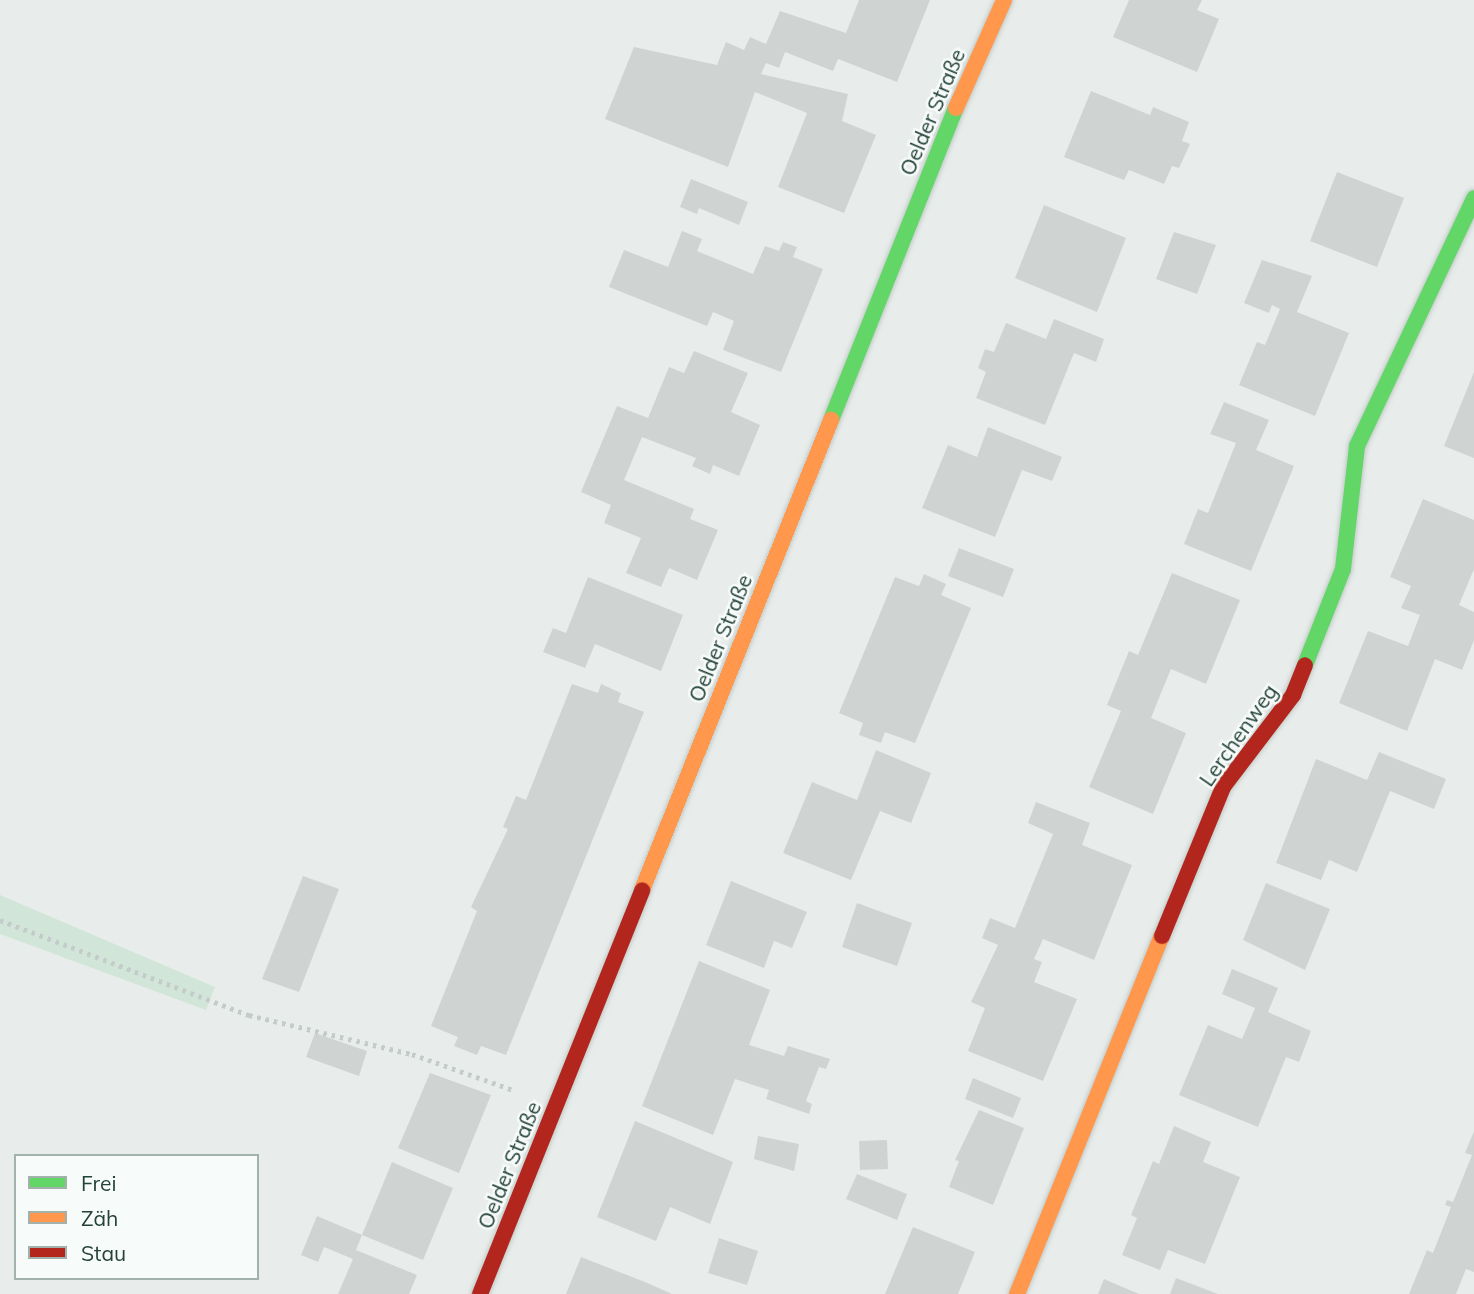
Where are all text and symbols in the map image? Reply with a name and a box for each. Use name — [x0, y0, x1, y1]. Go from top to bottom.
street label: Oelder Straße — [894, 45, 970, 179]
street label: Oelder Straße — [683, 571, 757, 705]
street label: Lerchenweg — [1194, 679, 1282, 791]
street label: Oelder Straße — [472, 1098, 546, 1232]
legend — [14, 1154, 259, 1280]
text: Frei — [81, 1170, 117, 1196]
text: Zäh — [81, 1205, 118, 1231]
text: Stau — [81, 1240, 126, 1266]

